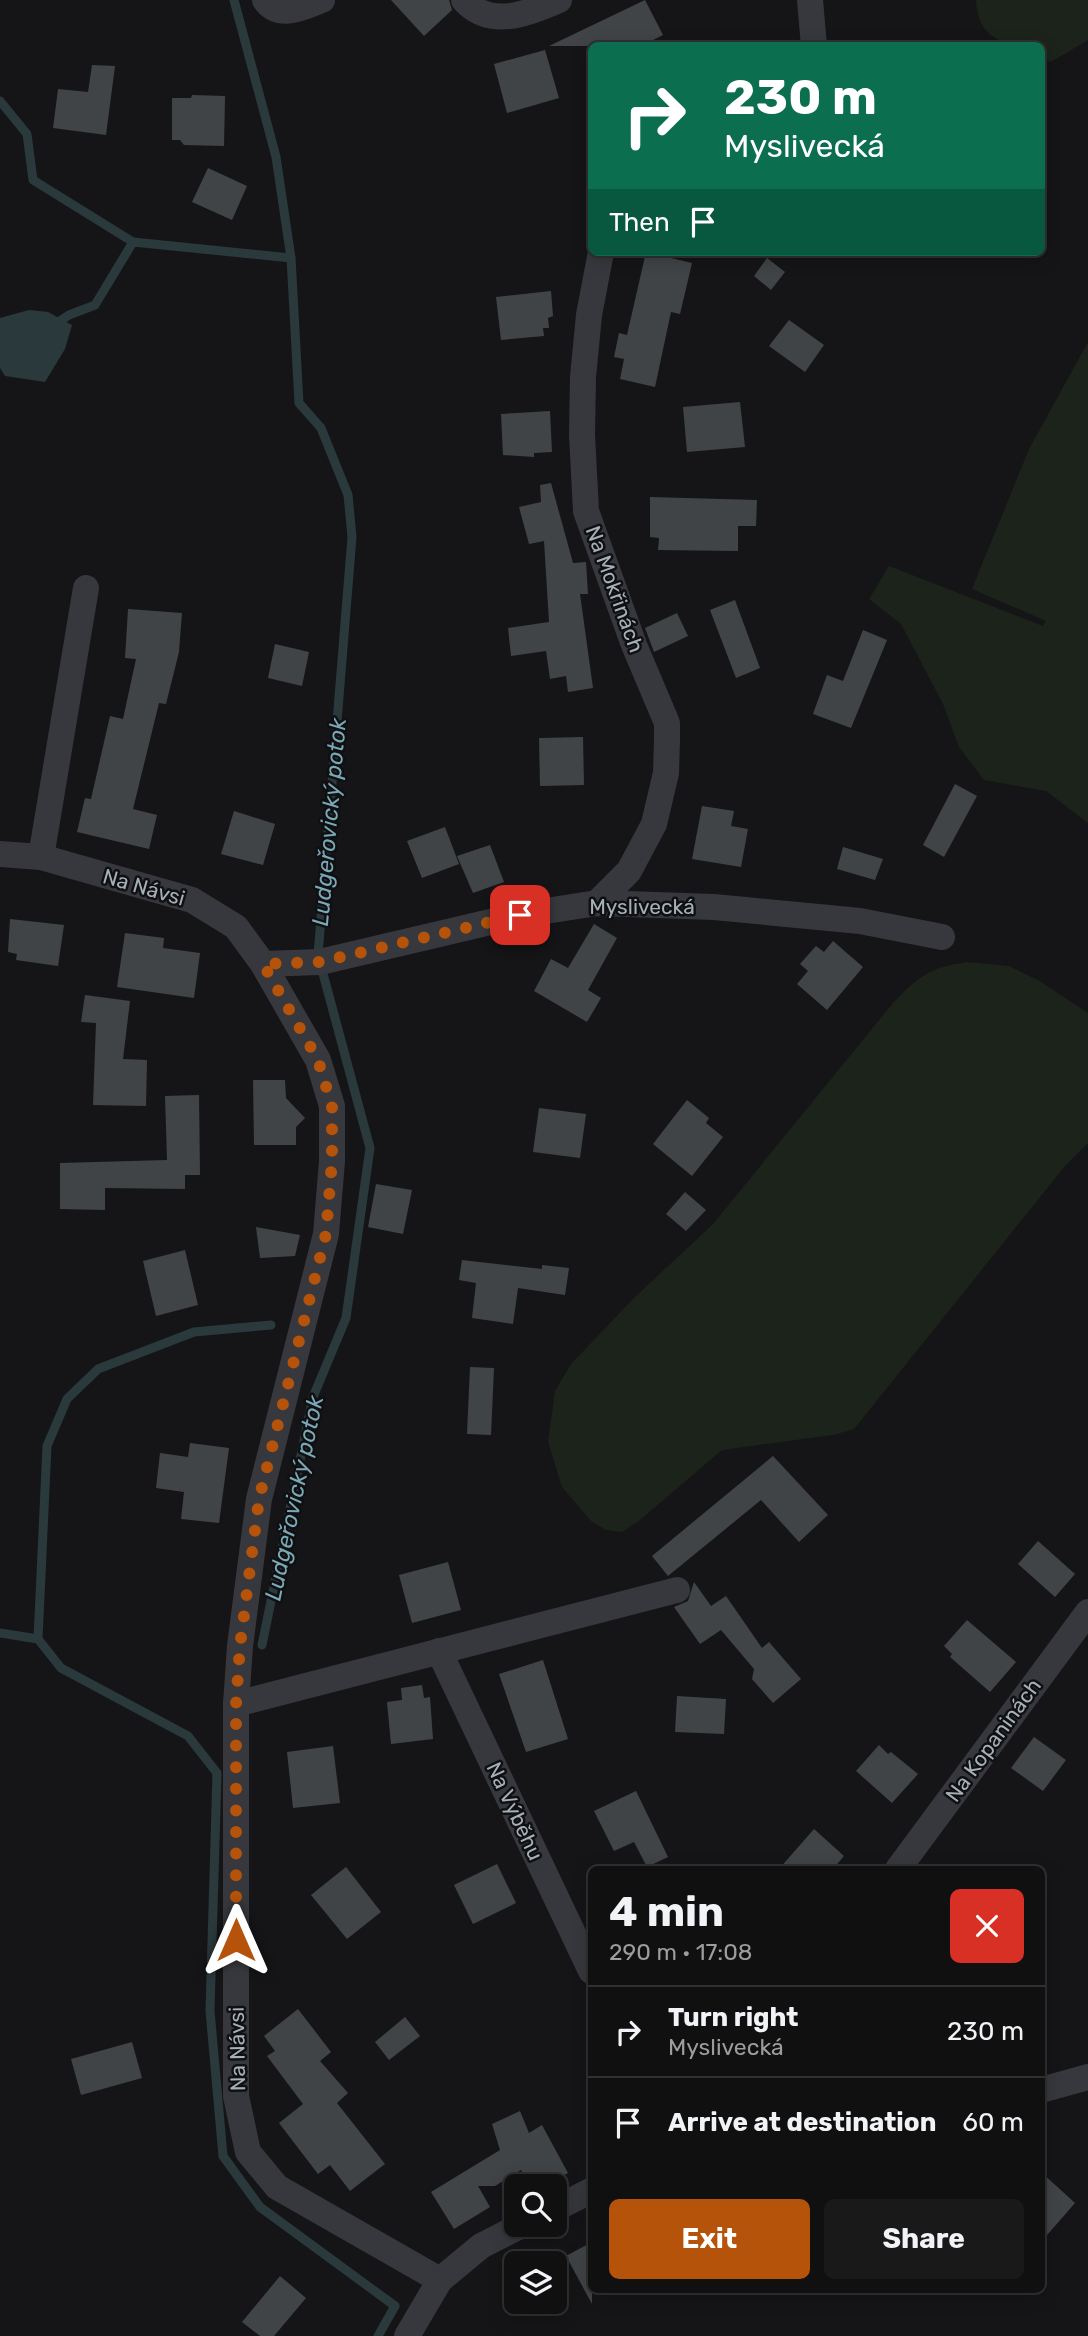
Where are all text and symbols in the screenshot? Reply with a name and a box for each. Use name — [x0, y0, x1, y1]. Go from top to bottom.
text: 230 m — [724, 68, 877, 126]
icon: right — [609, 70, 700, 161]
text: Myslivecká — [724, 127, 885, 165]
icon: arrive — [684, 203, 722, 241]
text: Then — [609, 207, 670, 238]
street label: Na Mokřinách — [581, 522, 649, 656]
water label: Ludgeřovický potok — [306, 716, 352, 927]
street label: Na Návsi — [100, 863, 188, 911]
pin — [490, 885, 550, 945]
street label: Myslivecká — [589, 894, 695, 919]
icon: arrive — [501, 896, 539, 934]
water label: Ludgeřovický potok — [259, 1392, 330, 1603]
street label: Na Kopaninách — [940, 1674, 1046, 1806]
street label: Na Výběhu — [481, 1758, 549, 1864]
text: 4 min — [609, 1887, 724, 1937]
button: close — [950, 1889, 1024, 1963]
position arrow — [199, 1903, 273, 1977]
text: 290 m · 17:08 — [609, 1938, 752, 1966]
text: Turn right — [668, 2002, 798, 2033]
street label: Na Návsi — [224, 2007, 250, 2091]
icon: right — [609, 2013, 647, 2051]
text: 230 m — [947, 2016, 1024, 2047]
text: Myslivecká — [668, 2033, 784, 2061]
icon: arrive — [609, 2104, 647, 2142]
text: Arrive at destination — [668, 2107, 936, 2138]
text: 60 m — [962, 2107, 1024, 2138]
map controls — [504, 2174, 567, 2314]
button: search — [504, 2174, 567, 2237]
button: Exit — [609, 2199, 810, 2279]
button: Share — [824, 2199, 1024, 2279]
button: layers — [504, 2251, 567, 2314]

